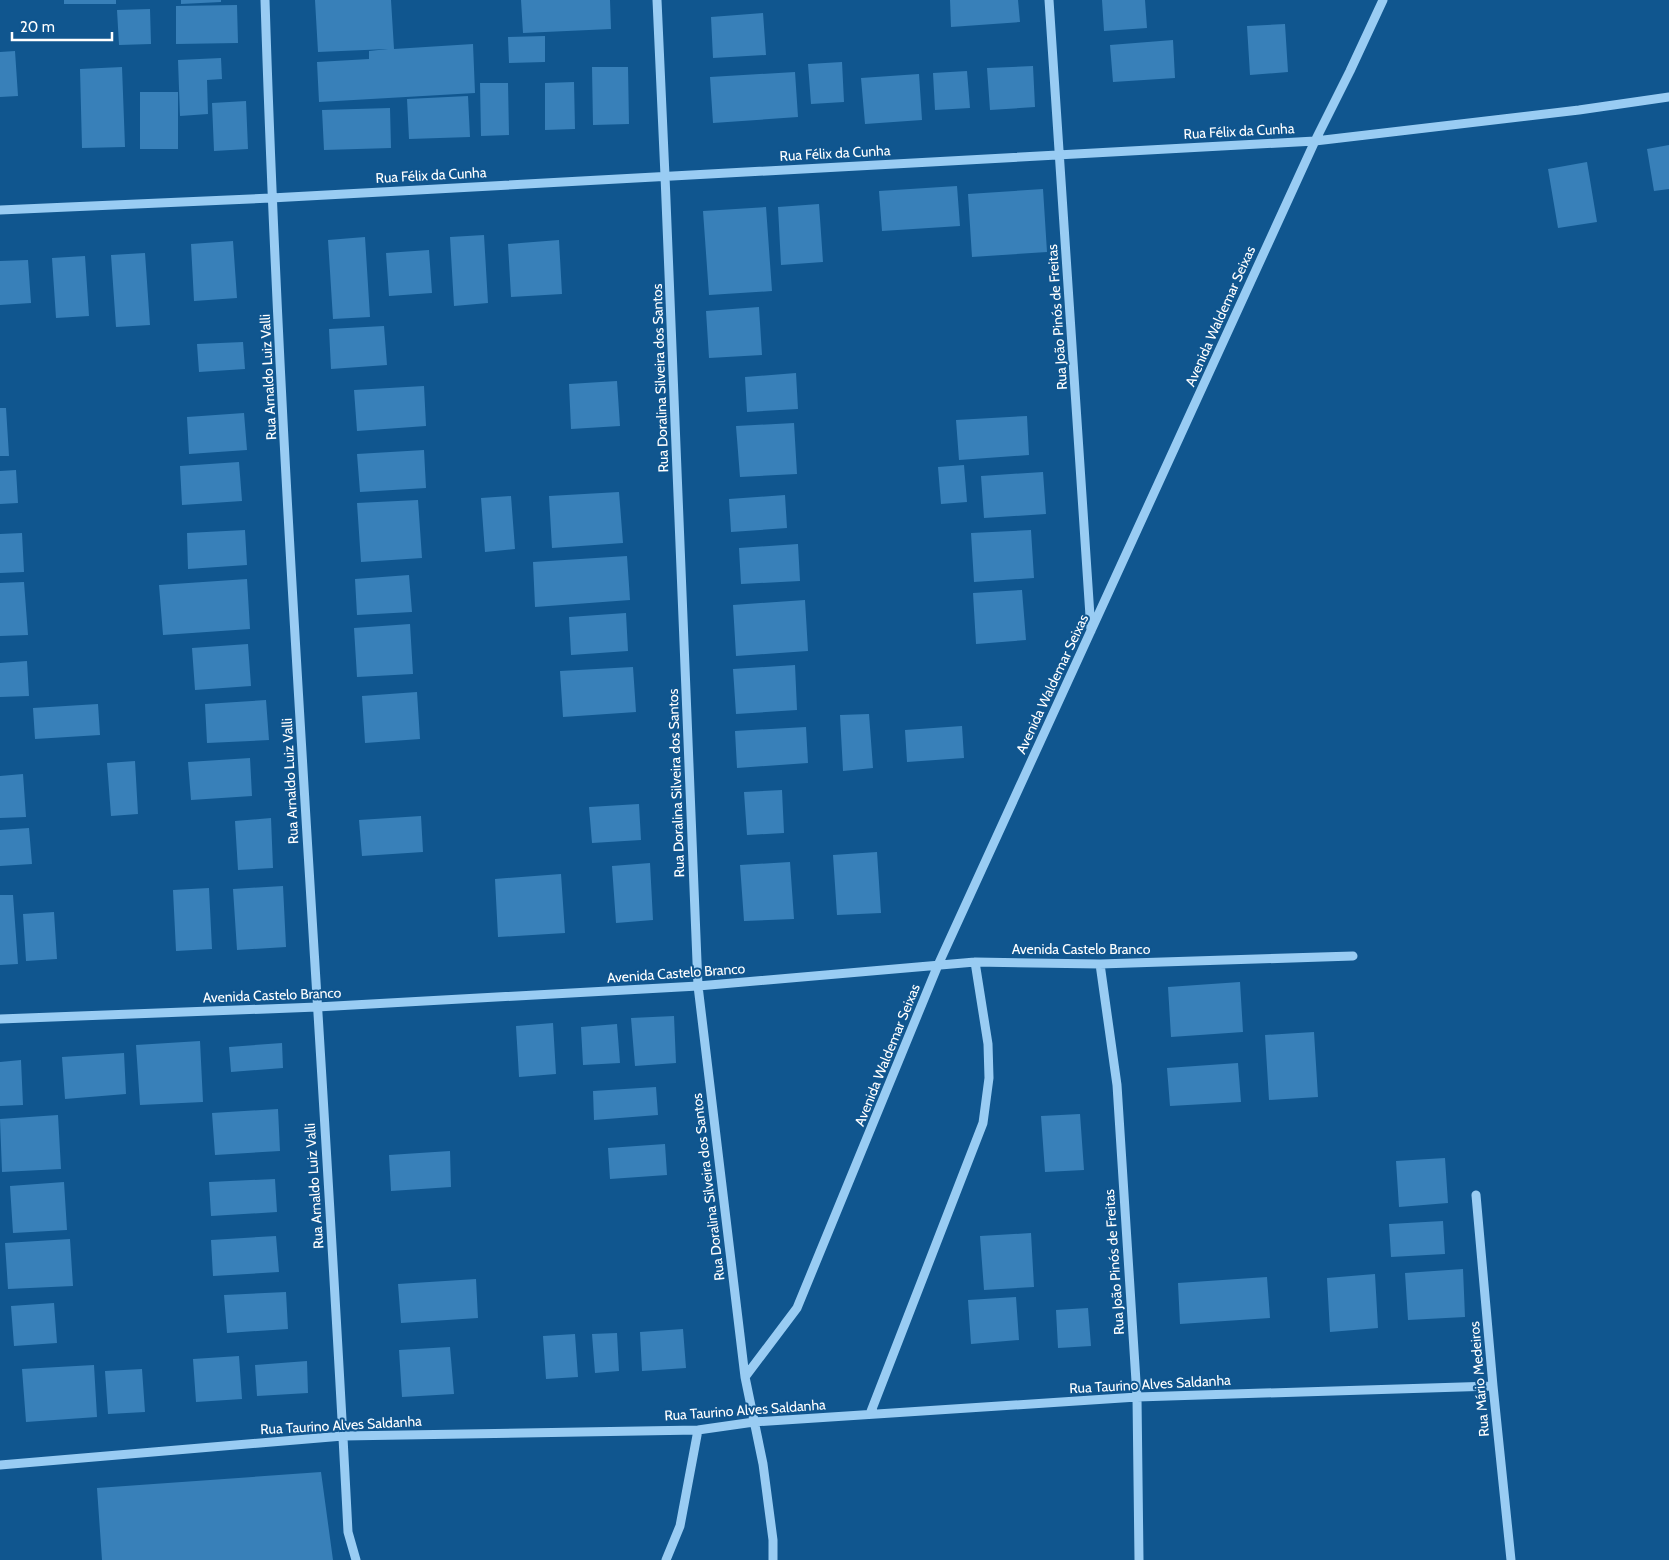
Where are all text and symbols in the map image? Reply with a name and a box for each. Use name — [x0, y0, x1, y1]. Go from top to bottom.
scale bar — [12, 10, 112, 42]
text: 20 m — [20, 18, 55, 36]
street label: Rua Félix da Cunha — [1183, 119, 1295, 143]
street label: Rua Félix da Cunha — [779, 141, 891, 165]
street label: Rua Félix da Cunha — [375, 163, 487, 187]
street label: Rua João Pinós de Freitas — [1043, 243, 1071, 390]
street label: Avenida Waldemar Seixas — [1181, 243, 1259, 389]
street label: Rua Doralina Silveira dos Santos — [648, 283, 672, 473]
street label: Rua Arnaldo Luiz Valli — [256, 314, 280, 440]
street label: Avenida Waldemar Seixas — [1012, 611, 1092, 757]
street label: Rua Doralina Silveira dos Santos — [664, 688, 688, 878]
street label: Rua Arnaldo Luiz Valli — [278, 718, 302, 844]
street label: Avenida Castelo Branco — [1012, 940, 1151, 958]
street label: Avenida Castelo Branco — [606, 959, 746, 987]
street label: Avenida Waldemar Seixas — [850, 981, 924, 1129]
street label: Avenida Castelo Branco — [202, 984, 342, 1006]
street label: Rua Doralina Silveira dos Santos — [688, 1092, 728, 1282]
street label: Rua Arnaldo Luiz Valli — [301, 1122, 327, 1250]
street label: Rua João Pinós de Freitas — [1100, 1188, 1128, 1335]
street label: Rua Mário Medeiros — [1465, 1320, 1493, 1437]
street label: Rua Taurino Alves Saldanha — [1069, 1371, 1231, 1397]
street label: Rua Taurino Alves Saldanha — [664, 1395, 826, 1425]
street label: Rua Taurino Alves Saldanha — [260, 1412, 422, 1438]

